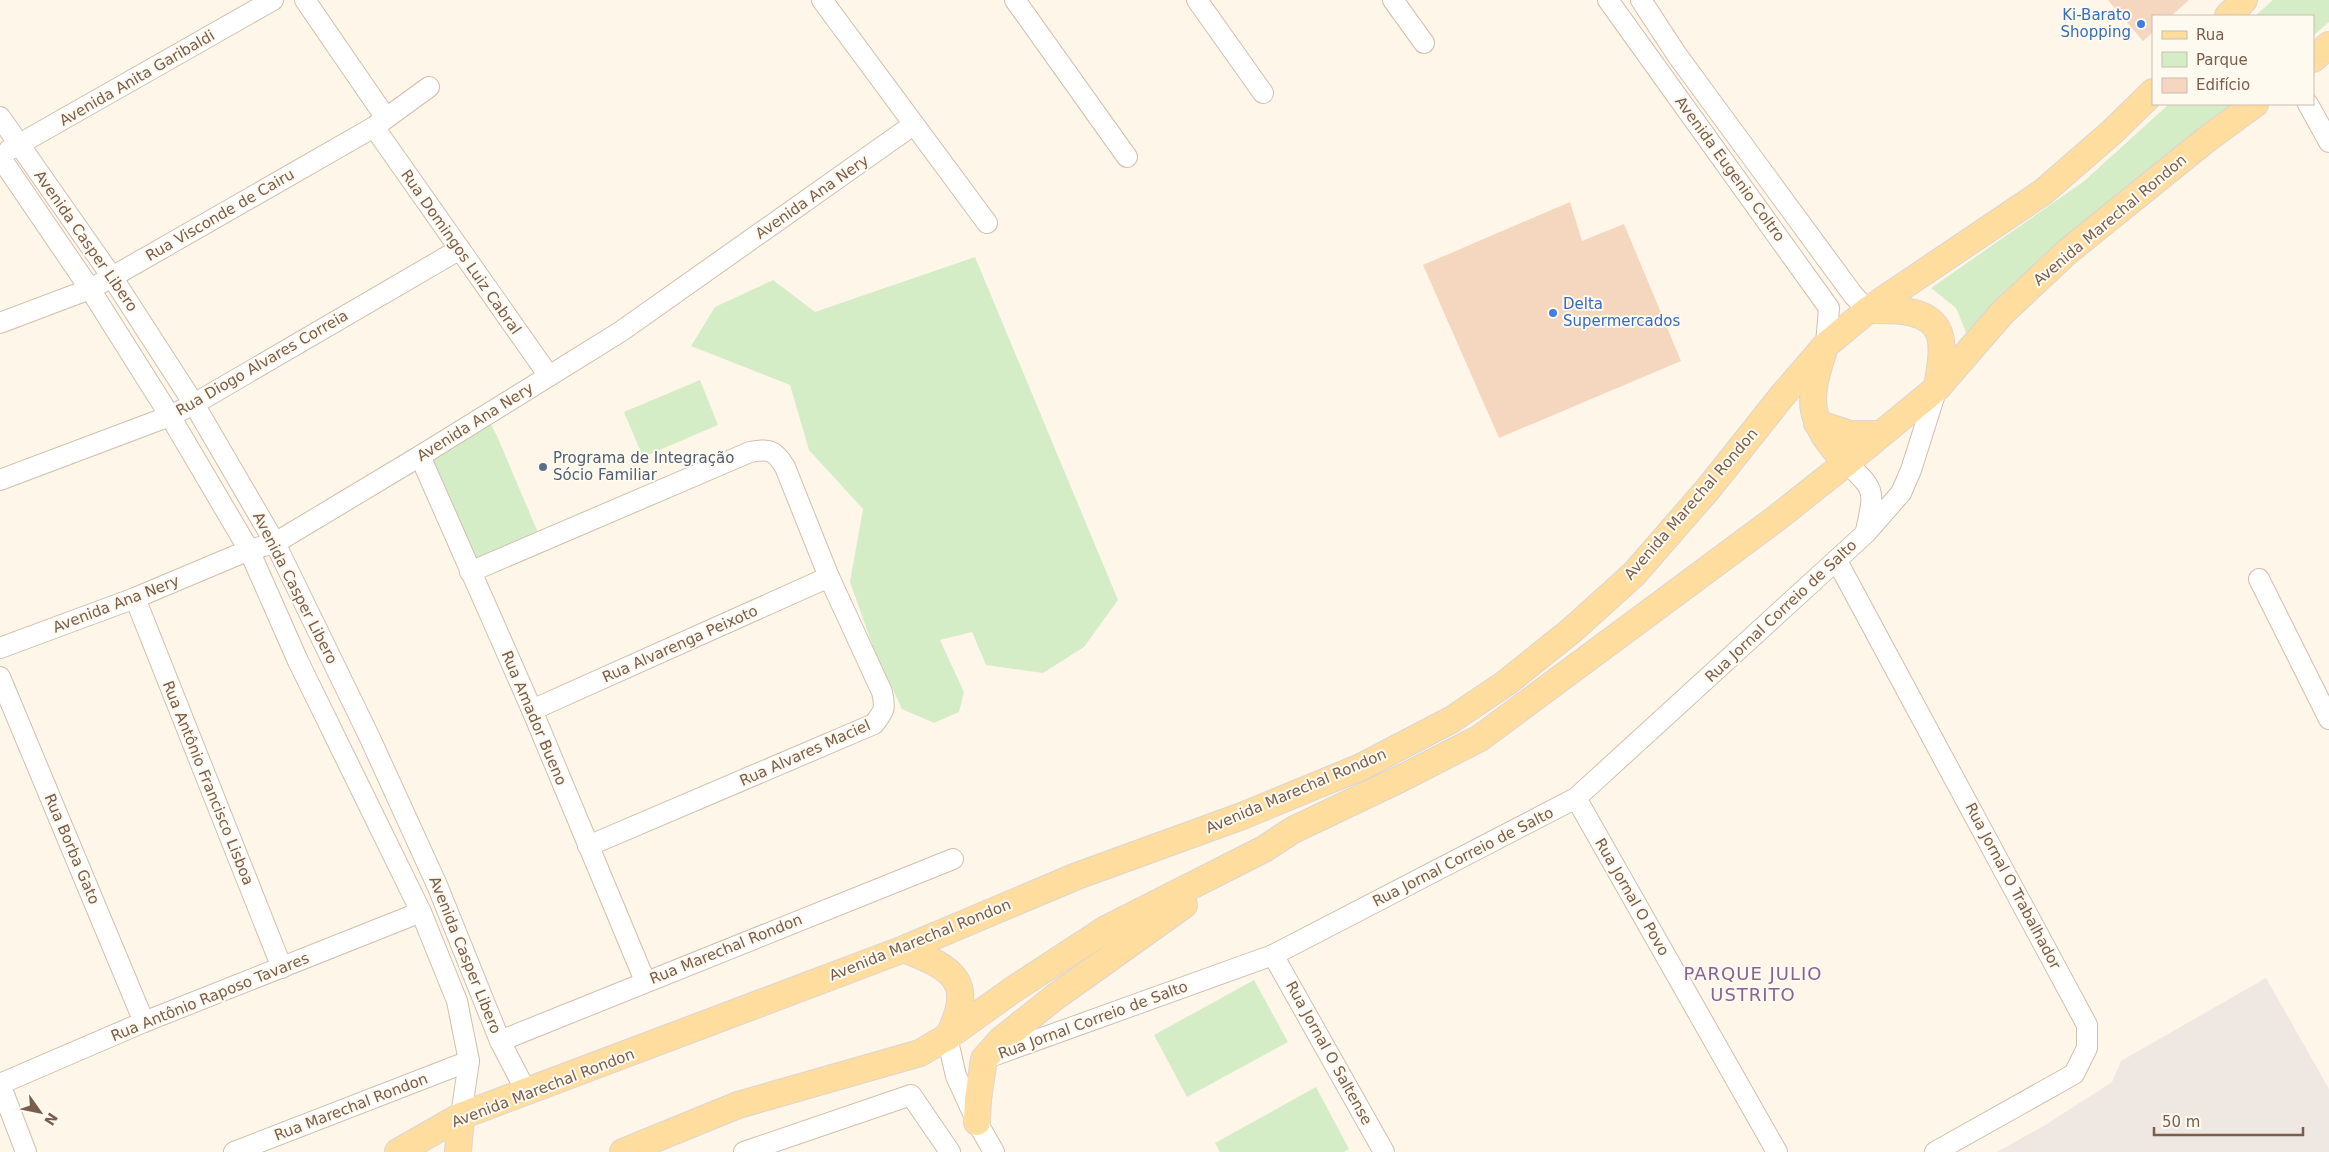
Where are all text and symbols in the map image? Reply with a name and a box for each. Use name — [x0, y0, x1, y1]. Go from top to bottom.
place label: Ki-Barato Shopping — [2061, 6, 2131, 41]
legend — [2152, 15, 2314, 105]
marker: Ki-Barato Shopping — [2135, 18, 2147, 30]
street label: Avenida Anita Garibaldi — [56, 26, 218, 130]
text: Rua — [2196, 26, 2224, 44]
text: Parque — [2196, 51, 2248, 69]
text: Edifício — [2196, 76, 2250, 94]
street label: Avenida Eugenio Coltro — [1671, 93, 1789, 245]
street label: Avenida Ana Nery — [752, 151, 872, 243]
street label: Avenida Marechal Rondon — [2030, 151, 2190, 289]
street label: Rua Visconde de Cairu — [142, 165, 298, 265]
street label: Rua Domingos Luiz Cabral — [397, 166, 525, 338]
street label: Avenida Casper Libero — [30, 167, 142, 315]
place label: Delta Supermercados — [1563, 295, 1680, 330]
street label: Rua Diogo Alvares Correia — [173, 306, 351, 420]
marker: Delta Supermercados — [1547, 307, 1559, 319]
street label: Avenida Ana Nery — [413, 379, 537, 465]
street label: Avenida Marechal Rondon — [1620, 425, 1762, 583]
place label: Programa de Integração Sócio Familiar — [553, 449, 734, 484]
marker: Programa de Integração Sócio Familiar — [537, 461, 549, 473]
street label: Avenida Casper Libero — [249, 509, 341, 667]
street label: Rua Jornal Correio de Salto — [1702, 536, 1860, 686]
street label: Avenida Ana Nery — [50, 572, 182, 636]
street label: Rua Alvarenga Peixoto — [599, 602, 761, 686]
street label: Rua Amador Bueno — [497, 648, 571, 788]
street label: Rua Antônio Francisco Lisboa — [159, 678, 257, 888]
street label: Rua Alvares Maciel — [737, 716, 873, 790]
street label: Avenida Marechal Rondon — [1203, 745, 1389, 837]
street label: Rua Borba Gato — [41, 791, 103, 907]
street label: Rua Jornal O Trabalhador — [1961, 800, 2065, 973]
street label: Rua Jornal Correio de Salto — [1370, 803, 1556, 911]
street label: Rua Jornal O Povo — [1591, 835, 1673, 959]
street label: Avenida Casper Libero — [425, 874, 505, 1036]
street label: Avenida Marechal Rondon — [827, 895, 1013, 985]
street label: Rua Marechal Rondon — [647, 910, 805, 988]
street label: Rua Antônio Raposo Tavares — [108, 949, 312, 1045]
district label: PARQUE JULIO USTRITO — [1684, 963, 1822, 1005]
street label: Rua Jornal Correio de Salto — [996, 977, 1190, 1063]
street label: Rua Jornal O Saltense — [1282, 978, 1376, 1128]
street label: Avenida Marechal Rondon — [449, 1045, 637, 1131]
street label: Rua Marechal Rondon — [272, 1069, 430, 1145]
north arrow — [15, 1087, 65, 1137]
scale bar — [2154, 1104, 2303, 1136]
text: N — [41, 1110, 61, 1128]
text: 50 m — [2162, 1113, 2200, 1131]

